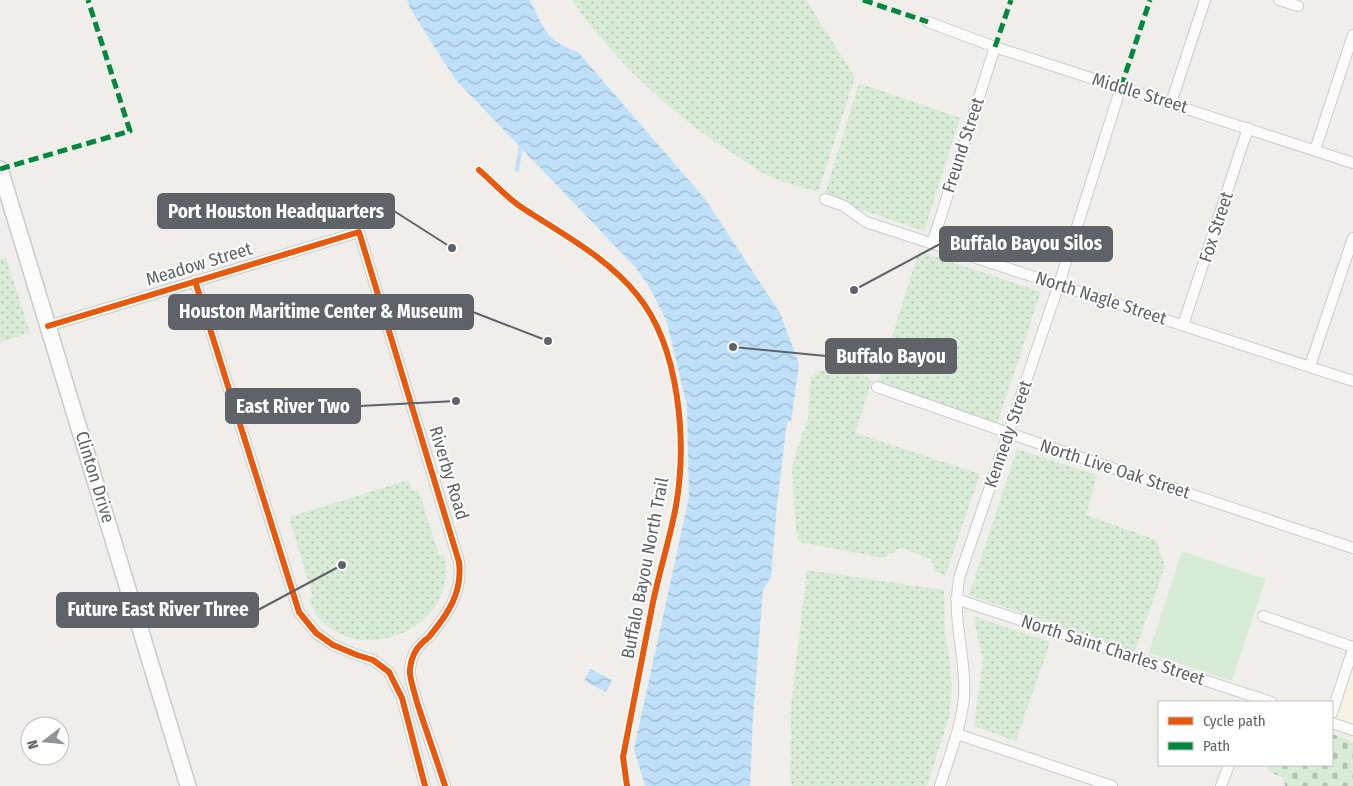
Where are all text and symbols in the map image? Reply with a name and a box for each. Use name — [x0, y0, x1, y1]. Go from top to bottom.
street label: Middle Street — [1090, 68, 1191, 118]
street label: Freund Street — [937, 94, 989, 195]
street label: Fox Street — [1194, 189, 1238, 265]
callout: Port Houston Headquarters — [158, 194, 394, 228]
text: Port Houston Headquarters — [168, 200, 385, 223]
callout: Buffalo Bayou Silos — [940, 227, 1112, 261]
text: Buffalo Bayou Silos — [950, 232, 1103, 255]
street label: Meadow Street — [143, 237, 255, 291]
street label: North Nagle Street — [1033, 266, 1169, 330]
callout: Houston Maritime Center & Museum — [169, 295, 473, 329]
text: Houston Maritime Center & Museum — [179, 300, 463, 323]
callout: Buffalo Bayou — [826, 339, 956, 373]
text: Buffalo Bayou — [836, 345, 946, 368]
street label: Kennedy Street — [979, 377, 1037, 491]
callout: East River Two — [226, 389, 360, 423]
text: East River Two — [236, 395, 350, 418]
street label: Riverby Road — [424, 424, 474, 522]
street label: Clinton Drive — [71, 429, 119, 526]
street label: North Live Oak Street — [1037, 434, 1193, 504]
street label: Buffalo Bayou North Trail — [617, 475, 673, 661]
callout: Future East River Three — [57, 593, 258, 627]
text: Future East River Three — [67, 598, 249, 621]
street label: North Saint Charles Street — [1019, 610, 1208, 690]
legend — [1158, 701, 1333, 766]
text: Cycle path — [1203, 712, 1266, 730]
north arrow — [20, 716, 70, 766]
text: Path — [1203, 737, 1230, 755]
text: N — [24, 738, 42, 751]

